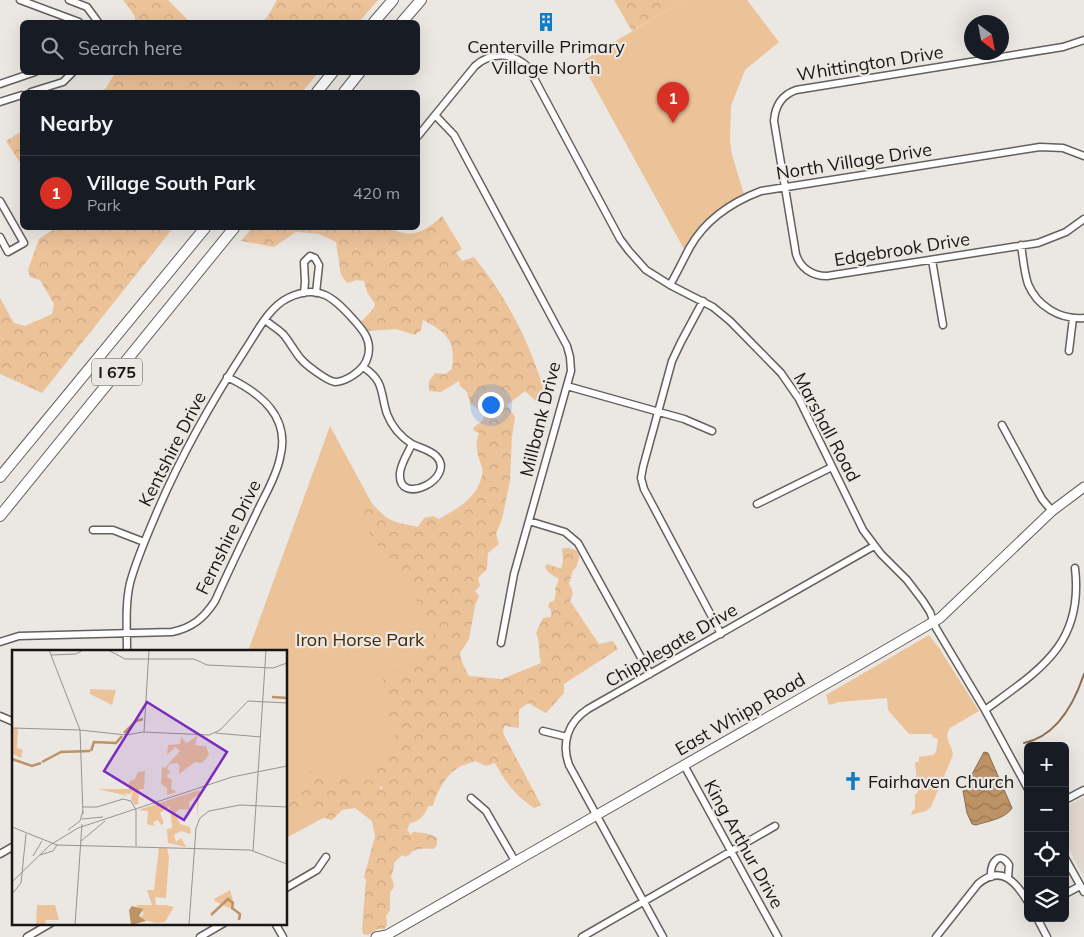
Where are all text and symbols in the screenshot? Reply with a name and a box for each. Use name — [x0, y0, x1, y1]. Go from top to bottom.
building icon: Centerville Primary Village North — [535, 11, 557, 33]
north arrow — [964, 15, 1009, 60]
search box — [20, 20, 420, 75]
icon: search — [38, 34, 66, 62]
place label: Centerville Primary Village North — [467, 35, 625, 79]
text: Search here — [78, 36, 182, 60]
street label: Whittington Drive — [795, 40, 945, 86]
pin: 1 — [657, 82, 689, 123]
text: Nearby — [40, 110, 113, 136]
street label: North Village Drive — [775, 137, 933, 185]
text: Village South Park — [87, 171, 255, 195]
text: 1 — [51, 183, 61, 203]
text: 420 m — [353, 183, 400, 203]
text: Park — [87, 195, 121, 215]
street label: Edgebrook Drive — [832, 227, 972, 271]
road number: I 675 — [92, 358, 142, 386]
street label: Millbank Drive — [515, 359, 565, 479]
street label: Marshall Road — [789, 368, 865, 486]
street label: Kentshire Drive — [133, 388, 211, 510]
your location — [478, 392, 504, 418]
street label: Fernshire Drive — [190, 476, 266, 598]
street label: Chipplegate Drive — [601, 598, 741, 692]
park label: Iron Horse Park — [296, 628, 425, 651]
inset map — [12, 650, 288, 924]
street label: East Whipp Road — [671, 667, 809, 761]
map controls — [1024, 742, 1069, 922]
button: + — [1024, 742, 1069, 787]
church icon: Fairhaven Church — [842, 770, 864, 792]
place label: Fairhaven Church — [868, 770, 1014, 793]
street label: King Arthur Drive — [699, 775, 789, 913]
button: − — [1024, 787, 1069, 832]
button: locate — [1024, 832, 1069, 877]
button: layers — [1024, 877, 1069, 922]

